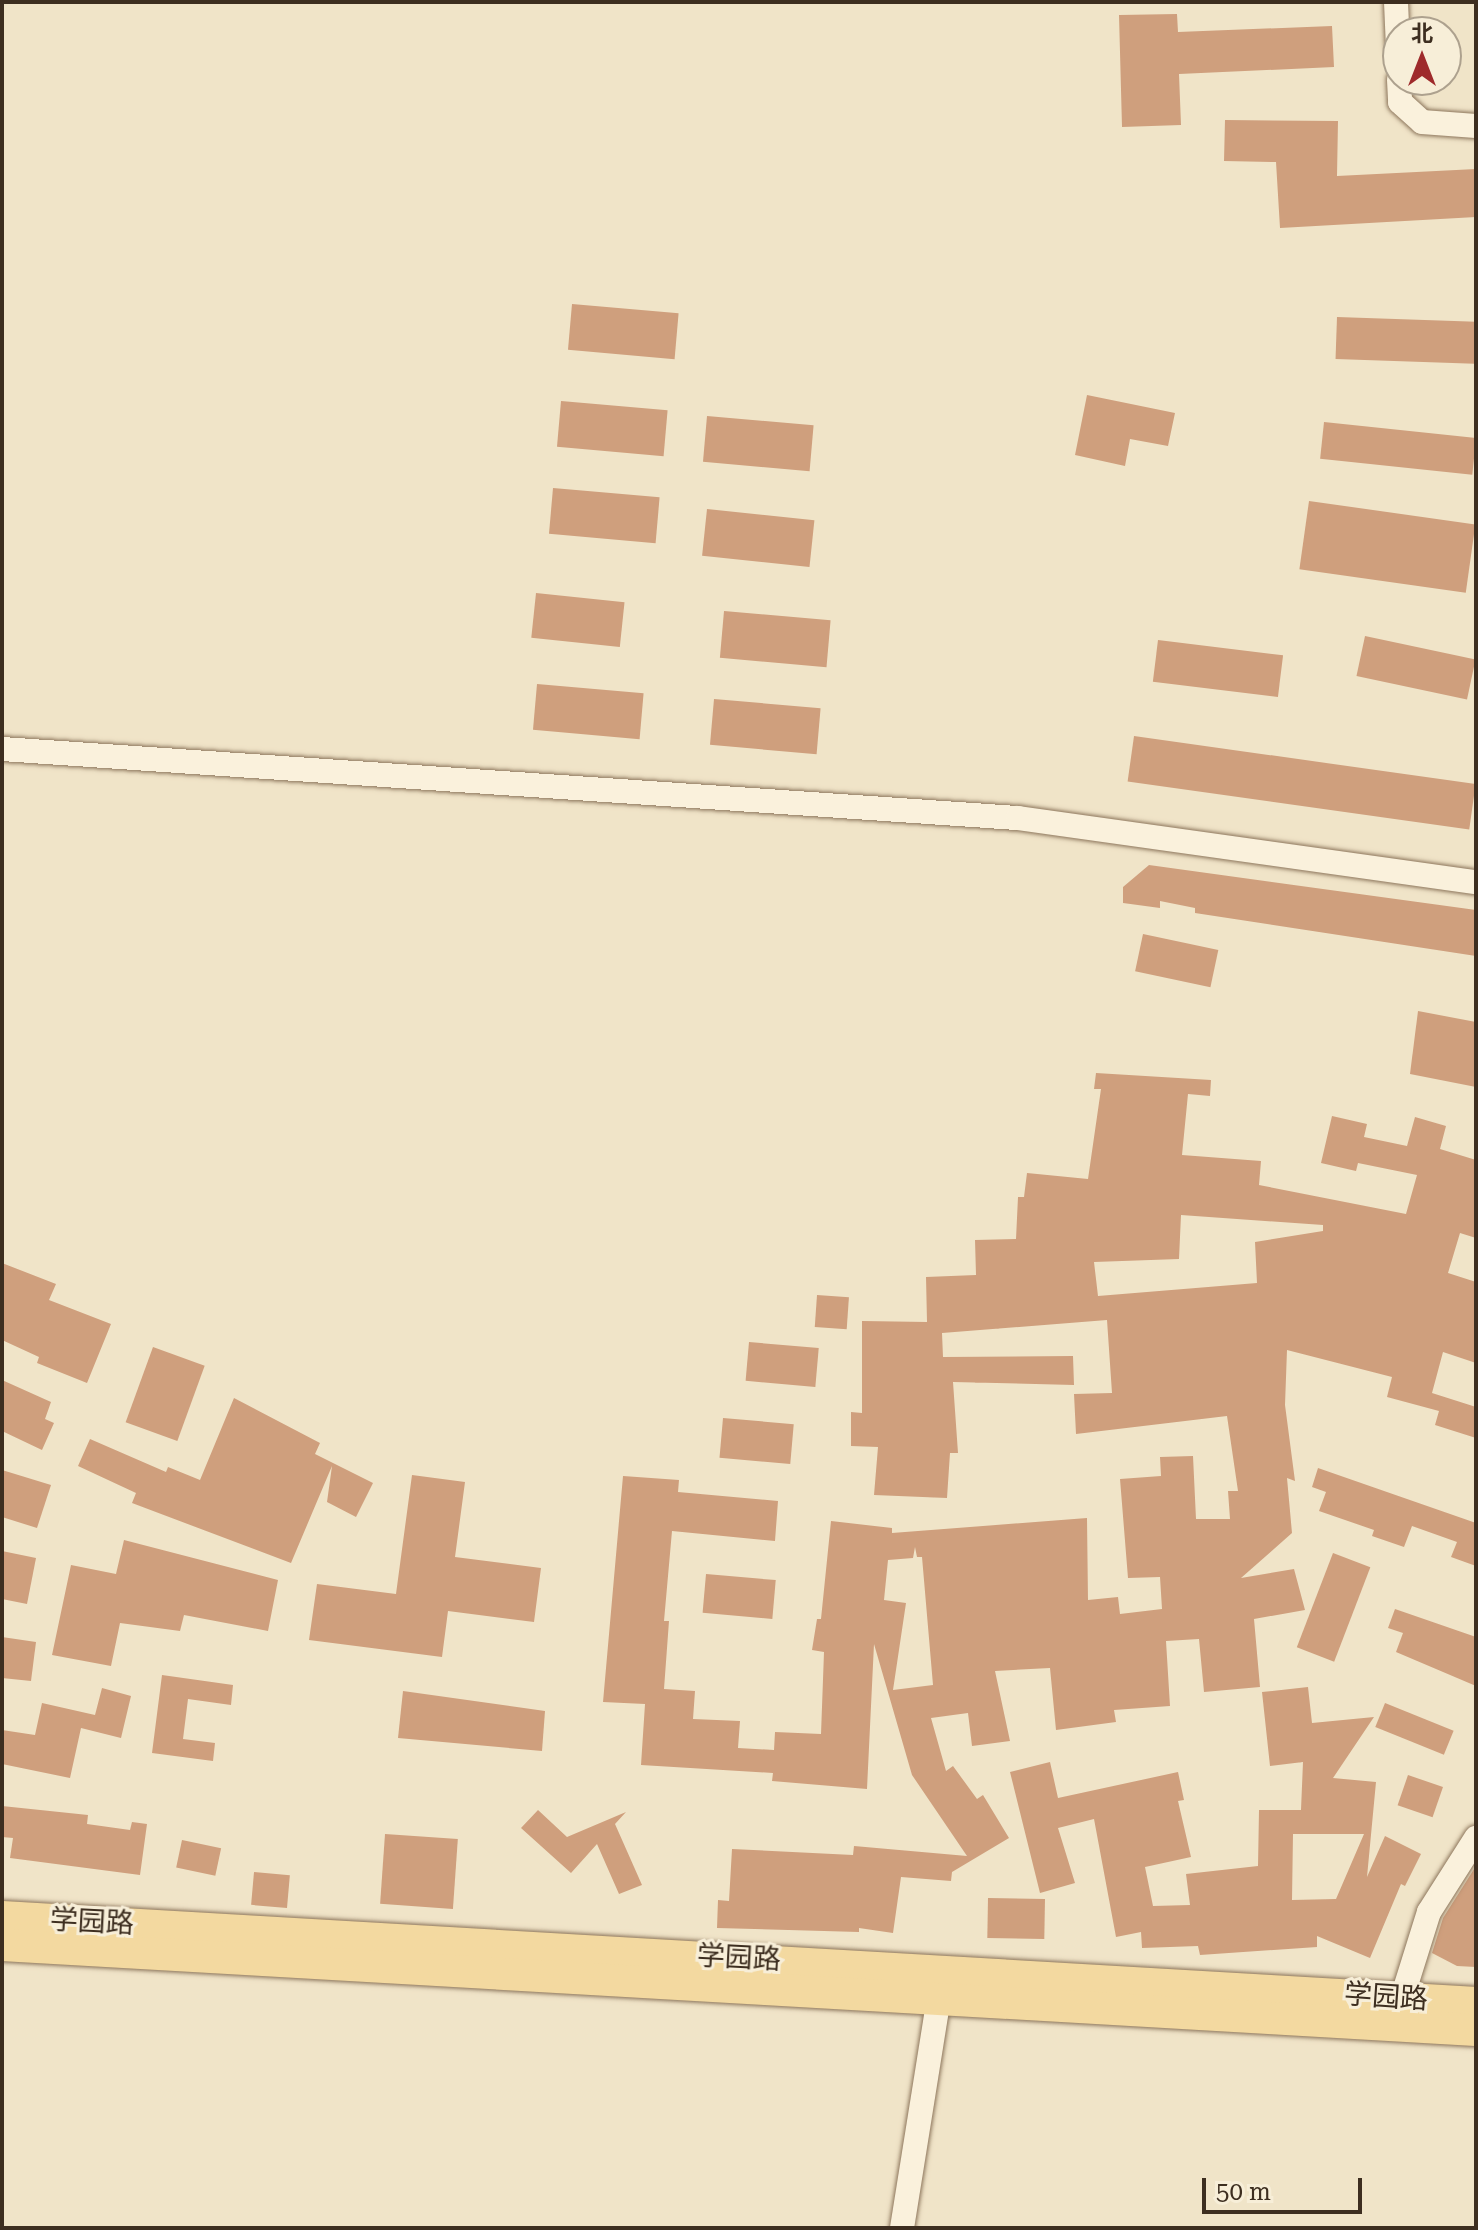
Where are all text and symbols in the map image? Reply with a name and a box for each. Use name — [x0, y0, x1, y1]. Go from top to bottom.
north arrow — [1382, 16, 1462, 96]
text: 北 — [1411, 21, 1433, 46]
street label: 学园路 — [49, 1903, 135, 1941]
street label: 学园路 — [696, 1939, 782, 1977]
street label: 学园路 — [1343, 1977, 1429, 2017]
scale bar — [1206, 2162, 1366, 2212]
text: 50 m — [1216, 2178, 1271, 2206]

